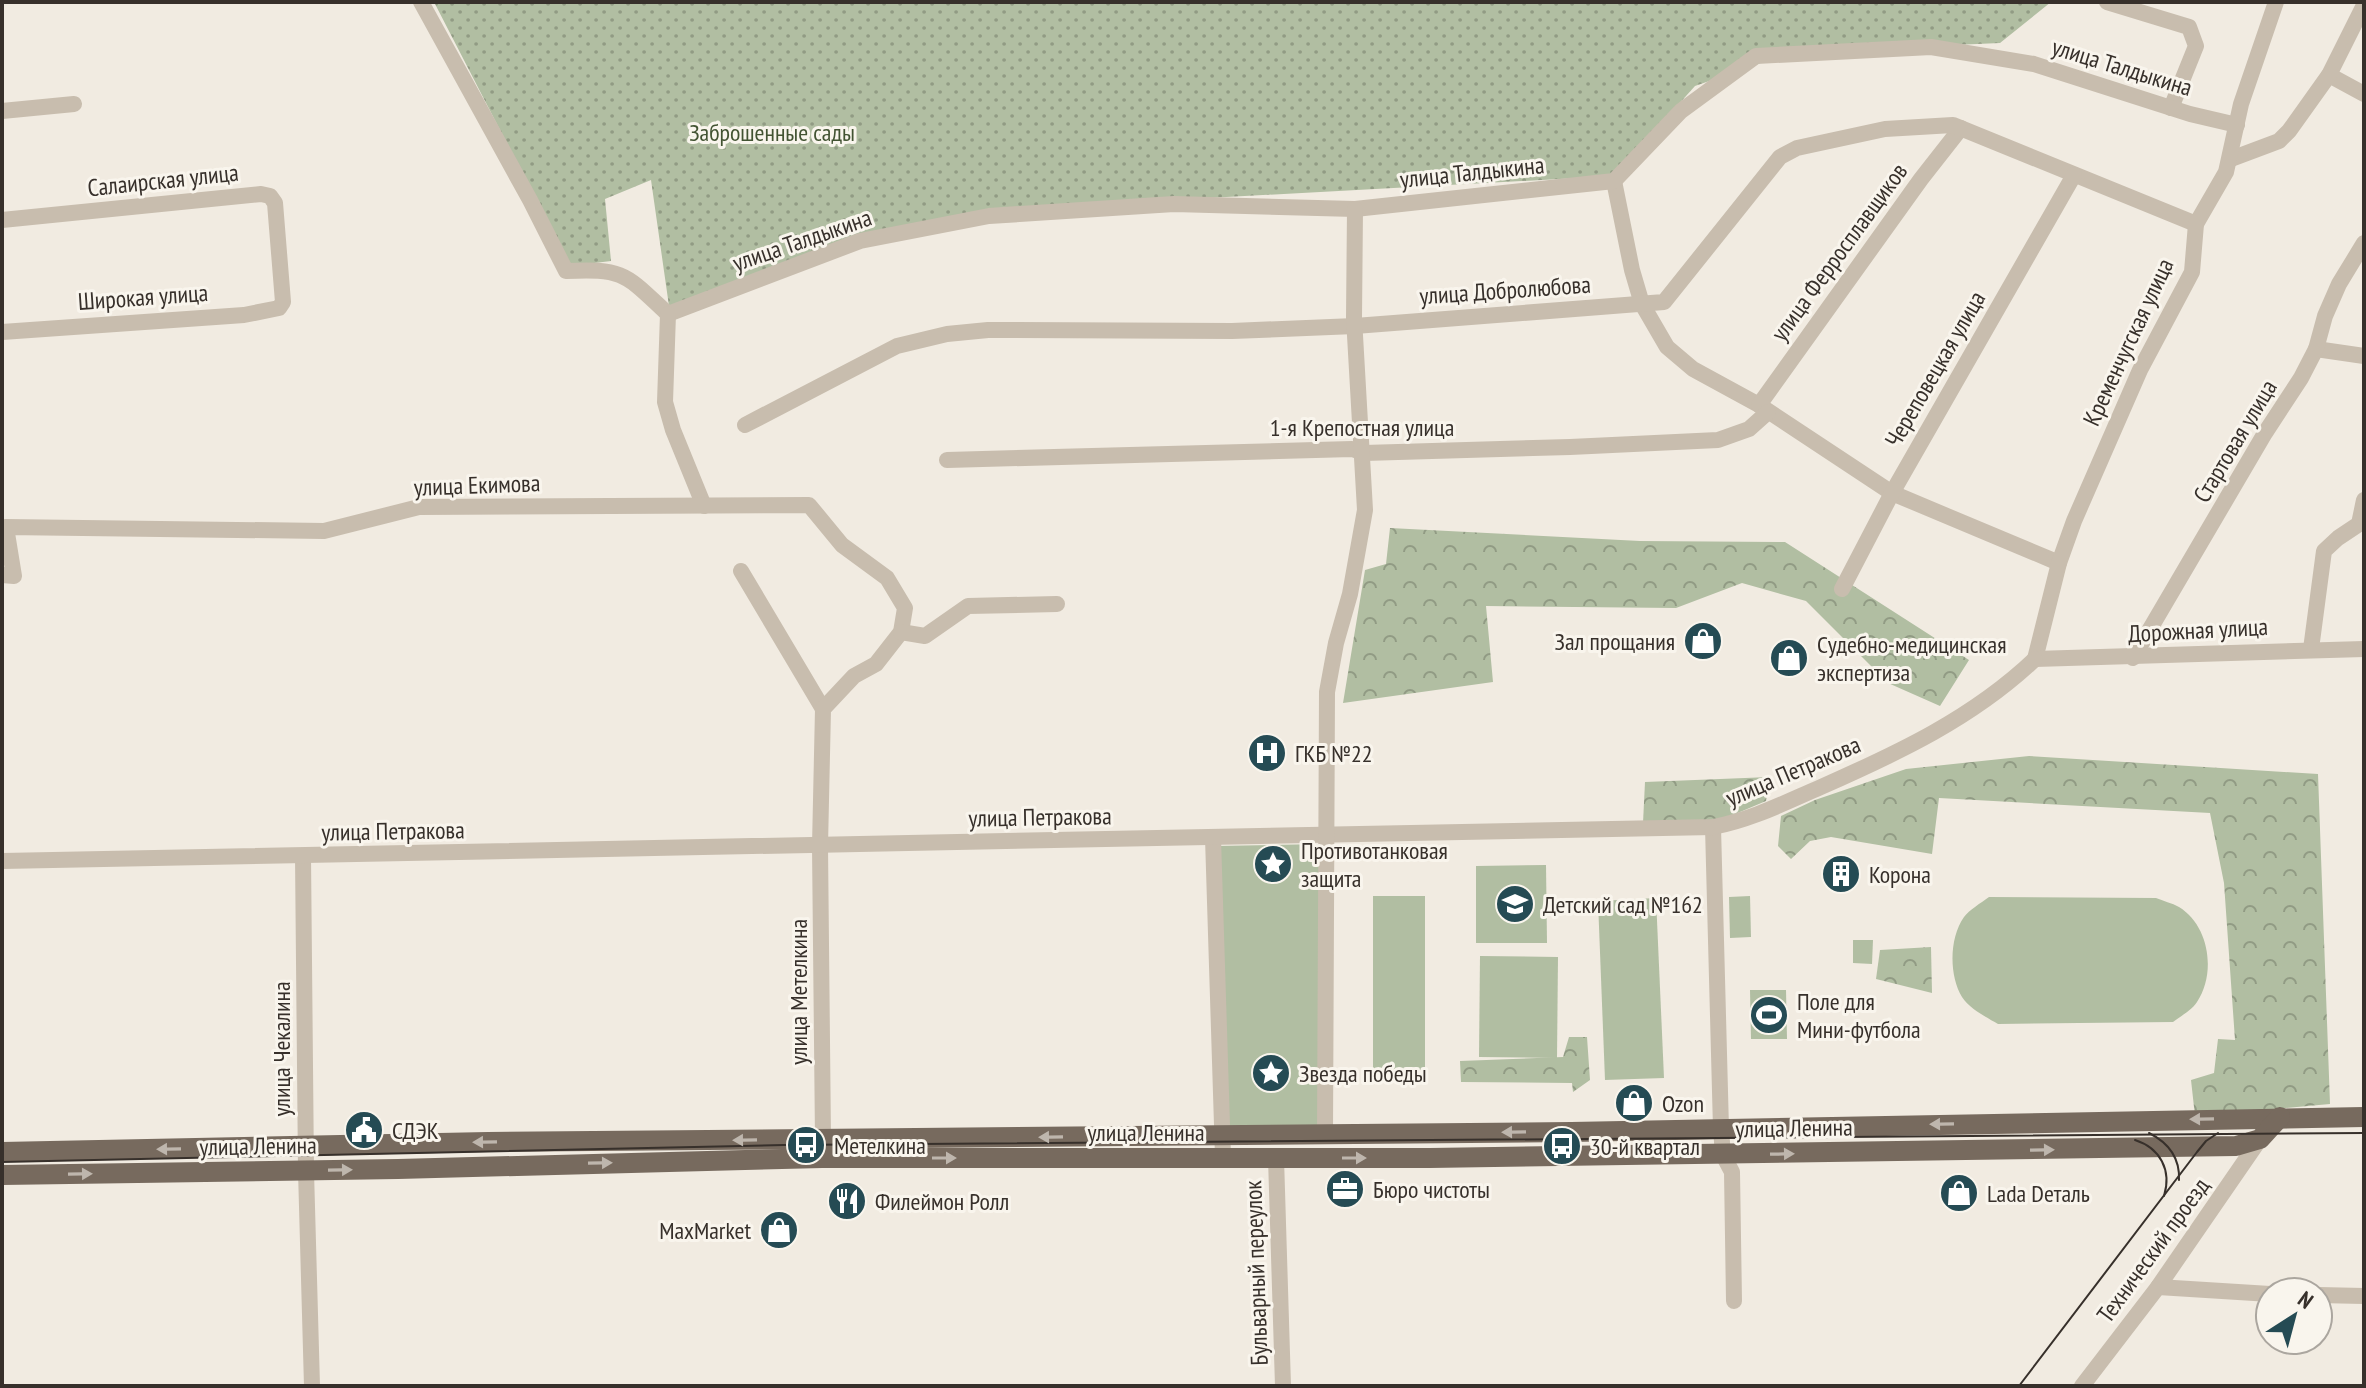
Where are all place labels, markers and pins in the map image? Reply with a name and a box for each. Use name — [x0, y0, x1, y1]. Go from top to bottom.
shop icon: Зал прощания — [1682, 620, 1724, 662]
place label: Зал прощания — [1555, 626, 1675, 657]
place label: Судебно-медицинская экспертиза — [1817, 629, 2006, 688]
shop icon: Судебно-медицинская экспертиза — [1768, 637, 1810, 679]
hospital icon: ГКБ №22 — [1246, 732, 1288, 774]
place label: ГКБ №22 — [1295, 738, 1373, 769]
place label: Противотанковая защита — [1301, 835, 1448, 894]
place icon: Противотанковая защита — [1252, 843, 1294, 885]
building icon: Корона — [1820, 853, 1862, 895]
place label: Корона — [1869, 859, 1931, 890]
school or university icon: Детский сад №162 — [1494, 883, 1536, 925]
place label: Детский сад №162 — [1543, 889, 1703, 920]
place label: Поле для Мини-футбола — [1797, 986, 1921, 1045]
sports icon: Поле для Мини-футбола — [1748, 994, 1790, 1036]
place icon: Звезда победы — [1250, 1052, 1292, 1094]
place label: Звезда победы — [1299, 1058, 1427, 1089]
shop icon: Ozon — [1613, 1082, 1655, 1124]
place label: Ozon — [1662, 1088, 1704, 1119]
public building icon: СДЭК — [343, 1109, 385, 1151]
place label: СДЭК — [392, 1115, 439, 1146]
bus stop icon: Метелкина — [785, 1124, 827, 1166]
bus stop icon: 30-й квартал — [1541, 1125, 1583, 1167]
place label: Метелкина — [834, 1130, 926, 1161]
place label: 30-й квартал — [1590, 1131, 1700, 1162]
office icon: Бюро чистоты — [1324, 1168, 1366, 1210]
shop icon: Lada Dеталь — [1938, 1172, 1980, 1214]
place label: Бюро чистоты — [1373, 1174, 1490, 1205]
place label: Lada Dеталь — [1987, 1178, 2090, 1209]
restaurant icon: Филеймон Ролл — [826, 1180, 868, 1222]
place label: Филеймон Ролл — [875, 1186, 1009, 1217]
shop icon: MaxMarket — [758, 1209, 800, 1251]
place label: MaxMarket — [659, 1215, 751, 1246]

